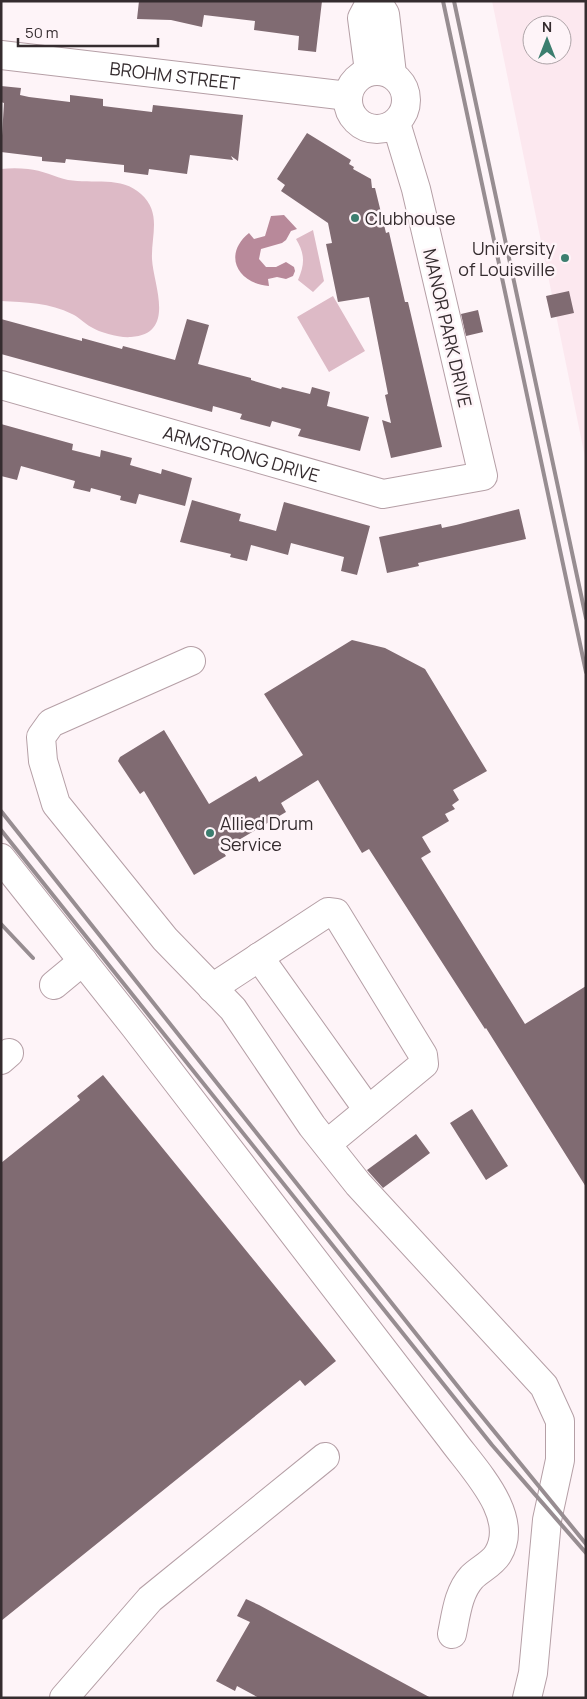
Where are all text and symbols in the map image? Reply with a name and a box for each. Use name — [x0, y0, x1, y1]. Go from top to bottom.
scale bar — [18, 15, 158, 47]
north arrow — [522, 15, 572, 65]
text: N — [542, 17, 552, 36]
text: 50 m — [25, 22, 59, 43]
street label: BROHM STREET — [108, 56, 242, 95]
place label: Clubhouse — [365, 206, 455, 230]
marker: Clubhouse — [349, 212, 361, 224]
place label: University of Louisville — [458, 236, 555, 281]
street label: MANOR PARK DRIVE — [418, 246, 478, 410]
marker: University of Louisville — [559, 252, 571, 264]
street label: ARMSTRONG DRIVE — [160, 420, 322, 487]
place label: Allied Drum Service — [220, 811, 313, 856]
marker: Allied Drum Service — [204, 827, 216, 839]

